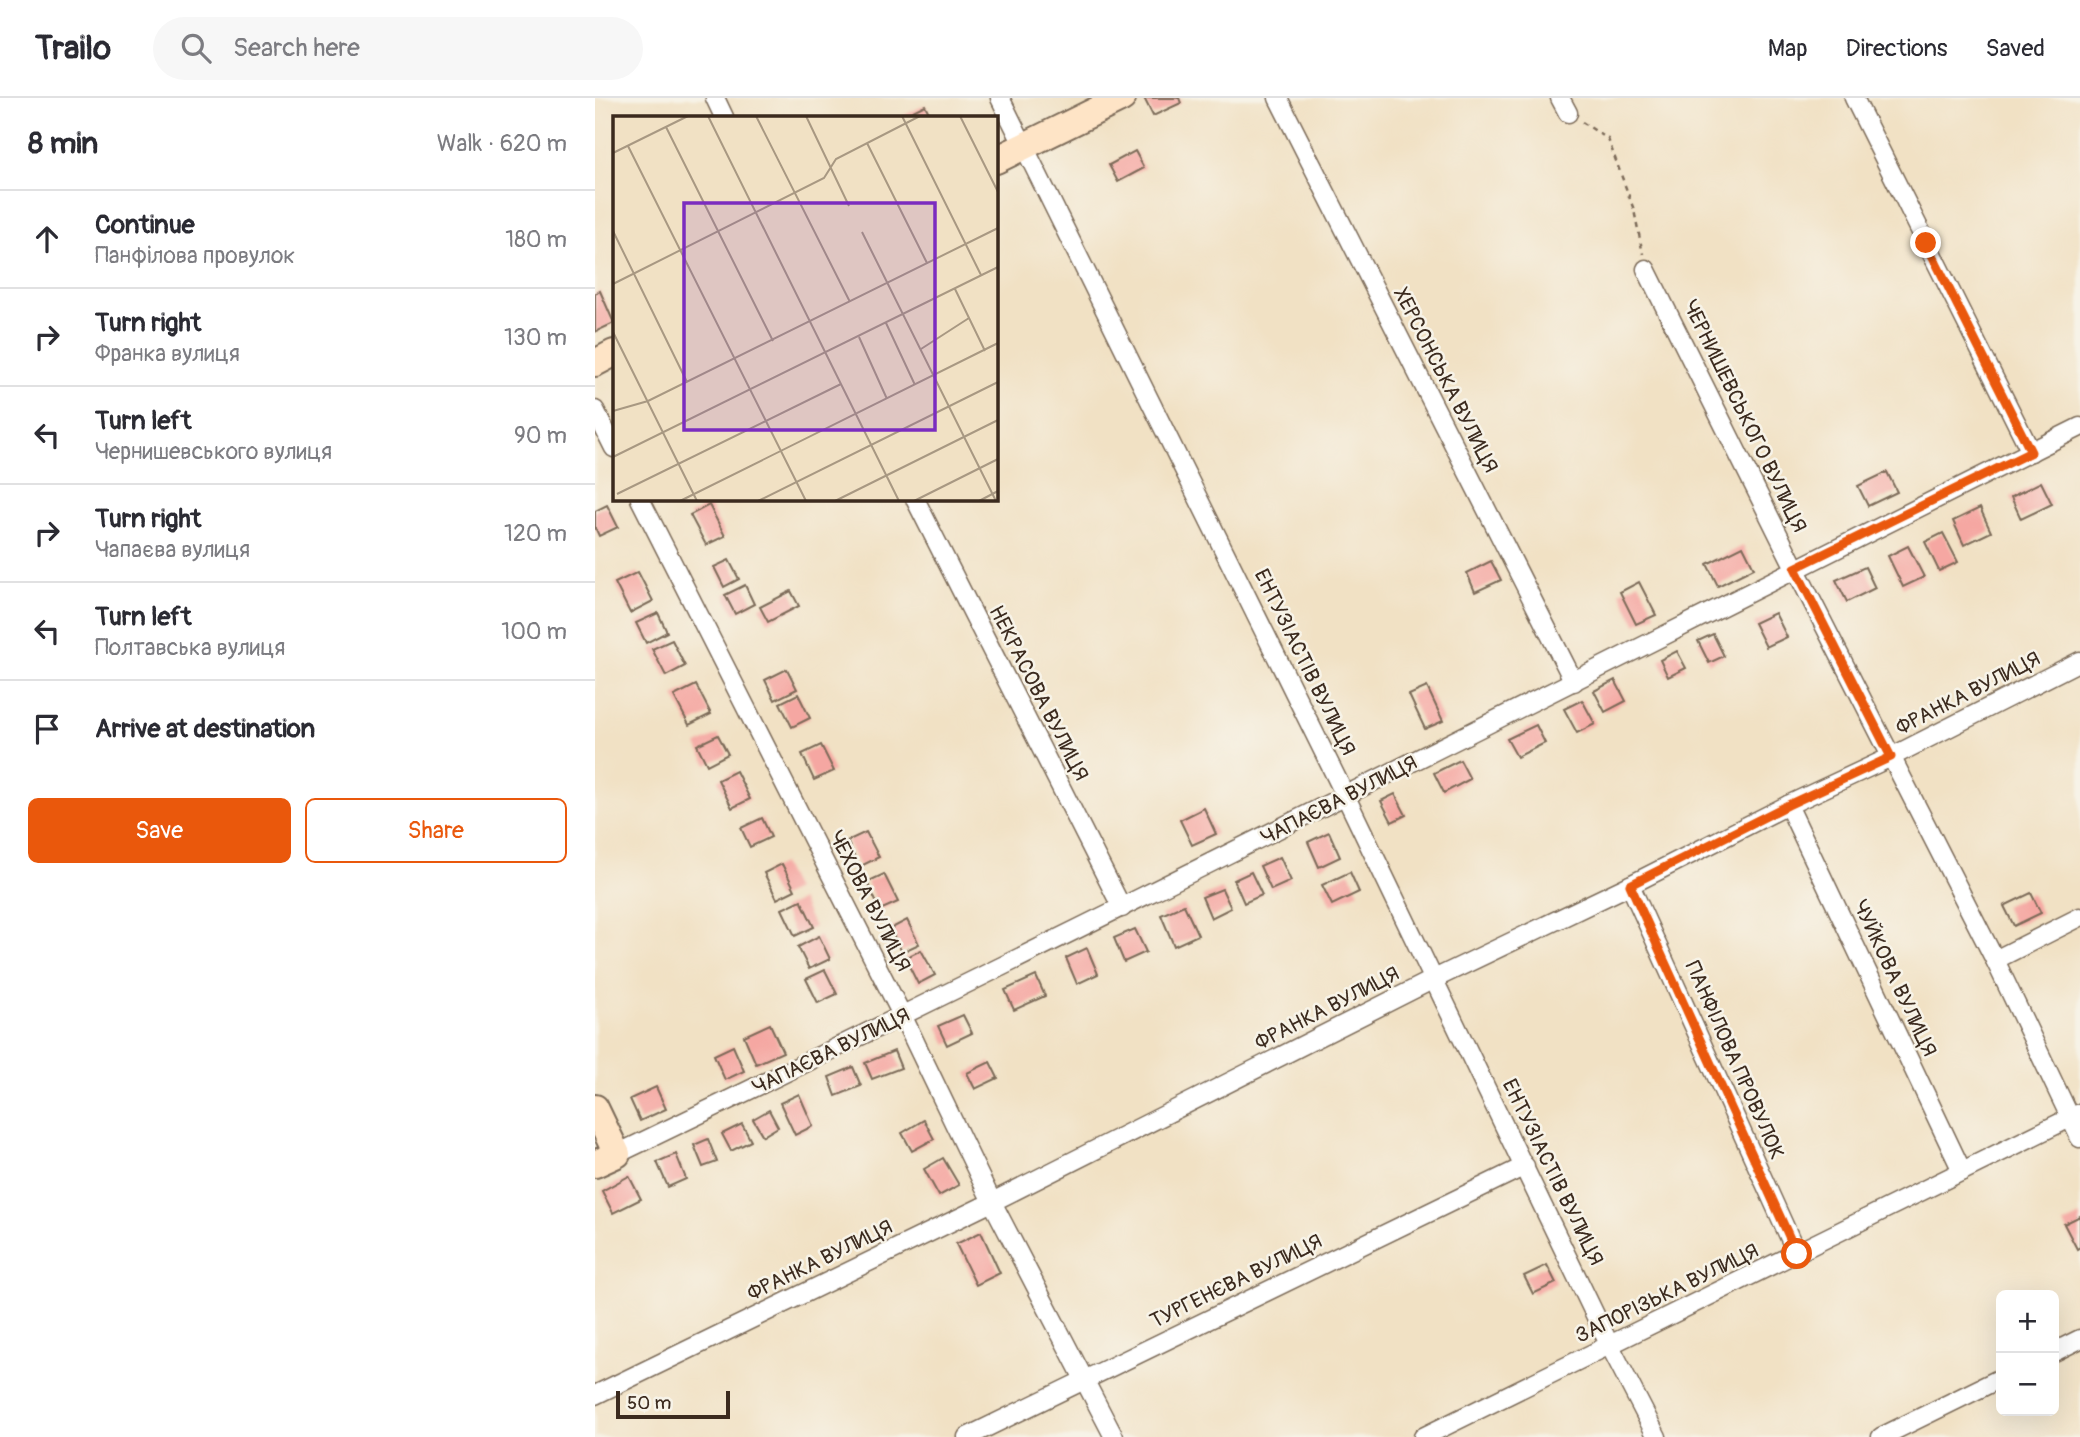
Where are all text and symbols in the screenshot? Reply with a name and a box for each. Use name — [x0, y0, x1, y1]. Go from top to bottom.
search box — [153, 17, 643, 80]
text: Trailo — [35, 28, 111, 69]
icon: search — [177, 29, 215, 67]
text: Search here — [233, 32, 360, 64]
text: Map — [1768, 34, 1808, 63]
text: Directions — [1846, 34, 1947, 63]
text: Saved — [1985, 34, 2045, 63]
inset map — [613, 116, 997, 500]
text: 8 min — [28, 125, 98, 162]
text: Walk · 620 m — [437, 129, 567, 158]
text: Continue — [95, 209, 195, 241]
icon: ahead — [28, 220, 66, 258]
text: 180 m — [505, 225, 567, 254]
route end — [1910, 227, 1941, 258]
text: Панфілова провулок — [95, 241, 295, 270]
street label: ХЕРСОНСЬКА ВУЛИЦЯ — [1387, 283, 1504, 478]
street label: ЧЕРНИШЕВСЬКОГО ВУЛИЦЯ — [1676, 295, 1813, 537]
text: Turn right — [95, 307, 201, 339]
icon: right — [28, 318, 66, 356]
text: 130 m — [504, 323, 567, 352]
text: Франка вулиця — [95, 339, 240, 368]
text: Turn left — [95, 405, 191, 437]
icon: left — [28, 416, 66, 454]
text: 90 m — [514, 421, 567, 450]
text: Чернишевського вулиця — [95, 437, 332, 466]
text: Turn right — [95, 503, 201, 535]
icon: right — [28, 514, 66, 552]
text: 120 m — [504, 519, 567, 548]
text: Чапаєва вулиця — [95, 535, 250, 564]
street label: ЕНТУЗІАСТІВ ВУЛИЦЯ — [1248, 564, 1361, 760]
text: Turn left — [95, 601, 191, 633]
street label: НЕКРАСОВА ВУЛИЦЯ — [983, 601, 1095, 786]
icon: left — [28, 612, 66, 650]
text: 100 m — [501, 617, 567, 646]
text: Полтавська вулиця — [95, 633, 285, 662]
street label: ФРАНКА ВУЛИЦЯ — [1892, 645, 2045, 741]
icon: arrive — [28, 710, 66, 748]
text: Arrive at destination — [95, 713, 315, 745]
street label: ЧАПАЄВА ВУЛИЦЯ — [1257, 749, 1422, 851]
button: Save — [28, 798, 291, 863]
button: Share — [305, 798, 567, 863]
street label: ЧЕХОВА ВУЛИЦЯ — [822, 826, 917, 976]
street label: ЧУЙКОВА ВУЛИЦЯ — [1846, 895, 1943, 1061]
street label: ПАНФІЛОВА ПРОВУЛОК — [1679, 957, 1790, 1164]
street label: ФРАНКА ВУЛИЦЯ — [1251, 960, 1404, 1056]
street label: ЧАПАЄВА ВУЛИЦЯ — [748, 1002, 914, 1101]
street label: ЕНТУЗІАСТІВ ВУЛИЦЯ — [1496, 1074, 1609, 1270]
street label: ФРАНКА ВУЛИЦЯ — [743, 1214, 897, 1307]
street label: ТУРГЕНЄВА ВУЛИЦЯ — [1146, 1228, 1327, 1335]
street label: ЗАПОРІЗЬКА ВУЛИЦЯ — [1571, 1237, 1763, 1350]
route start — [1781, 1238, 1812, 1269]
map controls — [1996, 1290, 2059, 1416]
button: + — [1996, 1290, 2059, 1353]
button: − — [1996, 1353, 2059, 1416]
scale bar — [616, 1388, 730, 1420]
text: 50 m — [627, 1391, 671, 1415]

